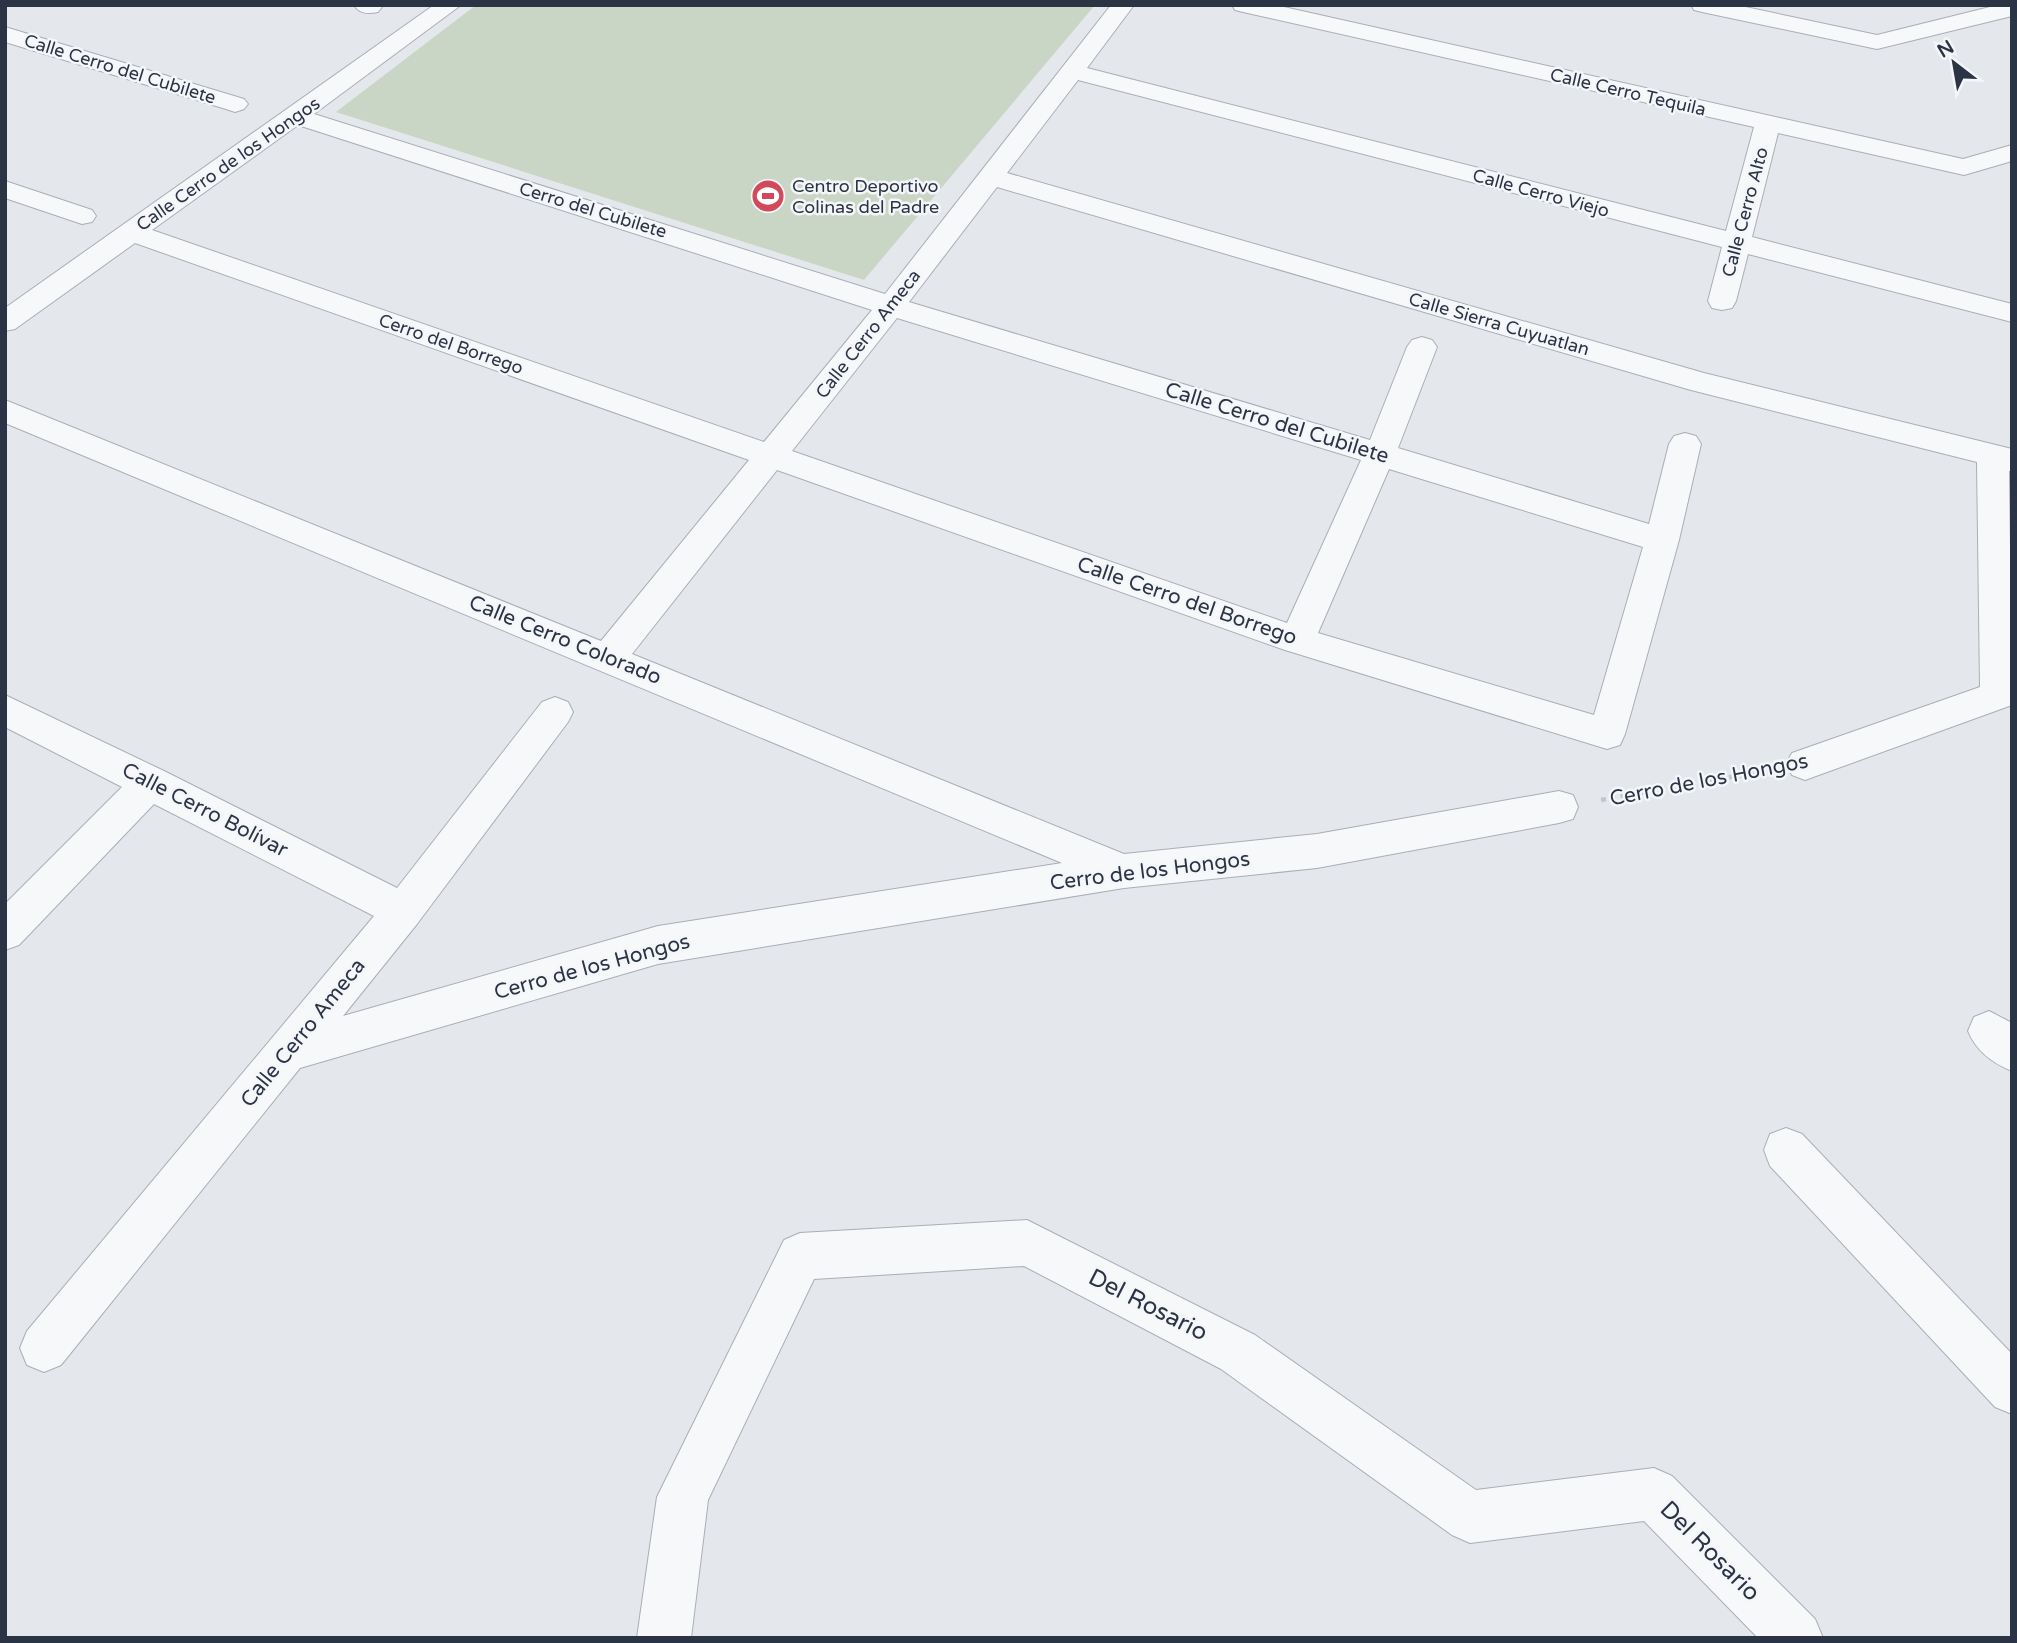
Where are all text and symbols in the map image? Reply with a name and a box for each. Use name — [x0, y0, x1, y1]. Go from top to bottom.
north arrow — [1919, 28, 1989, 98]
street label: Calle Cerro del Cubilete — [21, 29, 219, 109]
text: N — [1934, 36, 1958, 63]
street label: Calle Cerro Tequila — [1548, 63, 1708, 121]
street label: Calle Cerro de los Hongos — [132, 92, 324, 236]
street label: Calle Cerro Alto — [1717, 145, 1773, 279]
street label: Calle Cerro Viejo — [1470, 164, 1612, 222]
place label: Centro Deportivo Colinas del Padre — [792, 175, 939, 218]
street label: Cerro del Cubilete — [517, 177, 669, 243]
sports icon: Centro Deportivo Colinas del Padre — [749, 177, 787, 215]
street label: Calle Cerro Ameca — [811, 265, 925, 403]
street label: Calle Sierra Cuyuatlan — [1406, 288, 1592, 360]
street label: Cerro del Borrego — [376, 309, 526, 379]
street label: Calle Cerro del Cubilete — [1162, 377, 1392, 469]
street label: Calle Cerro del Borrego — [1074, 552, 1300, 650]
street label: Calle Cerro Colorado — [465, 590, 665, 690]
street label: Cerro de los Hongos — [1608, 749, 1810, 811]
street label: Calle Cerro Bolívar — [118, 757, 292, 863]
street label: Cerro de los Hongos — [1048, 846, 1252, 896]
street label: Cerro de los Hongos — [491, 929, 693, 1005]
street label: Calle Cerro Ameca — [235, 954, 371, 1112]
street label: Del Rosario — [1084, 1263, 1212, 1347]
street label: Del Rosario — [1654, 1495, 1766, 1607]

